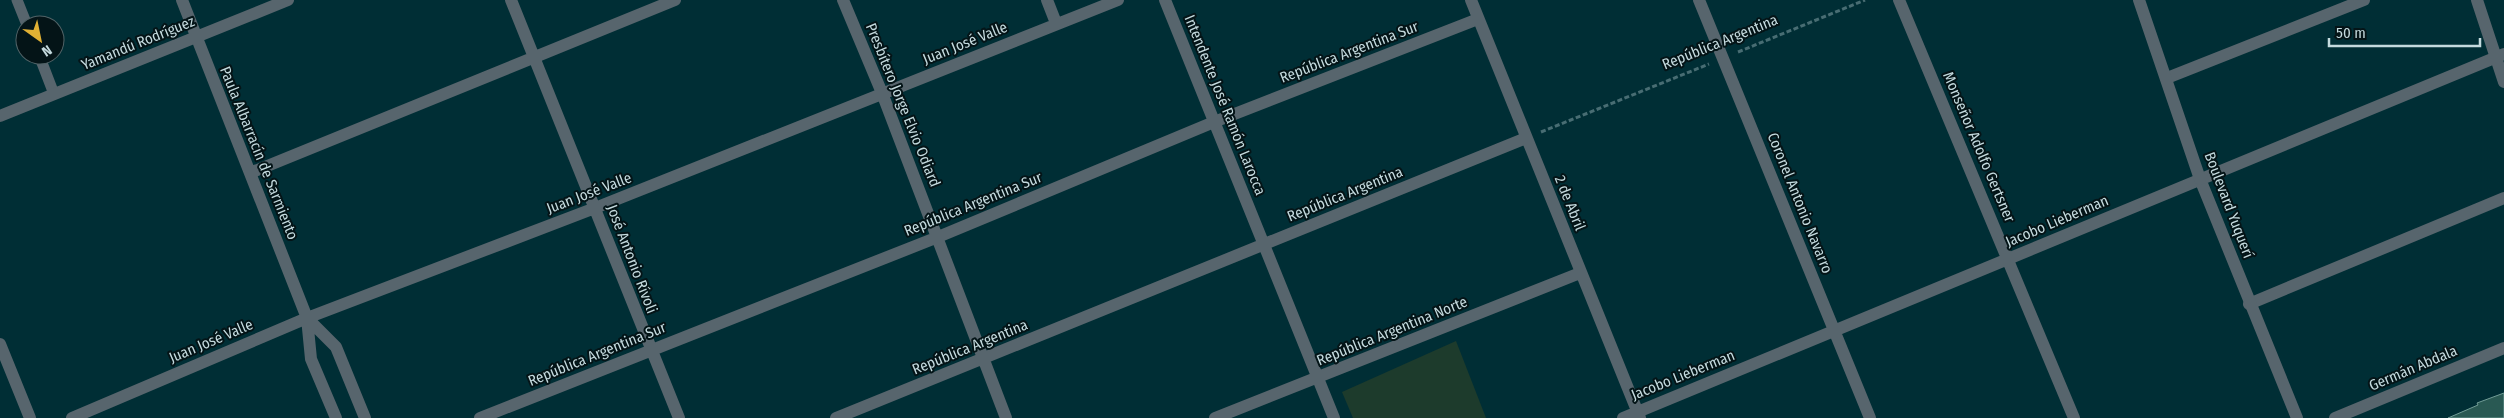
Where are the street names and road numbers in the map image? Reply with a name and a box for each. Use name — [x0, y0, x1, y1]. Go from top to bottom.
street label: República Argentina — [1660, 11, 1780, 73]
street label: Yamandú Rodríguez — [79, 12, 197, 74]
street label: Intendente José Ramón Larocca — [1181, 12, 1269, 198]
street label: República Argentina Sur — [1277, 17, 1422, 87]
street label: Juan José Valle — [920, 18, 1010, 68]
street label: Presbítero Jorge Elvio Odiard — [862, 20, 944, 190]
street label: Paula Albarracín de Sarmiento — [216, 64, 302, 242]
street label: Monseñor Adolfo Gertsner — [1939, 69, 2019, 226]
street label: Coronel Antonio Navarro — [1764, 130, 1837, 276]
street label: Boulevard Yuquerí — [2200, 149, 2258, 261]
street label: República Argentina — [1285, 163, 1405, 225]
street label: República Argentina Sur — [901, 168, 1045, 240]
street label: Juan José Valle — [544, 169, 634, 217]
street label: 2 de Abril — [1551, 173, 1589, 233]
street label: Jacobo Lieberman — [2003, 191, 2111, 251]
street label: José Antonio Rívoli — [603, 202, 661, 316]
street label: República Argentina Norte — [1314, 293, 1470, 369]
street label: Juan José Valle — [166, 315, 256, 367]
street label: República Argentina — [910, 316, 1030, 378]
street label: República Argentina Sur — [525, 318, 669, 390]
street label: Germán Abdala — [2366, 341, 2460, 395]
street label: Jacobo Lieberman — [1629, 346, 1737, 404]

